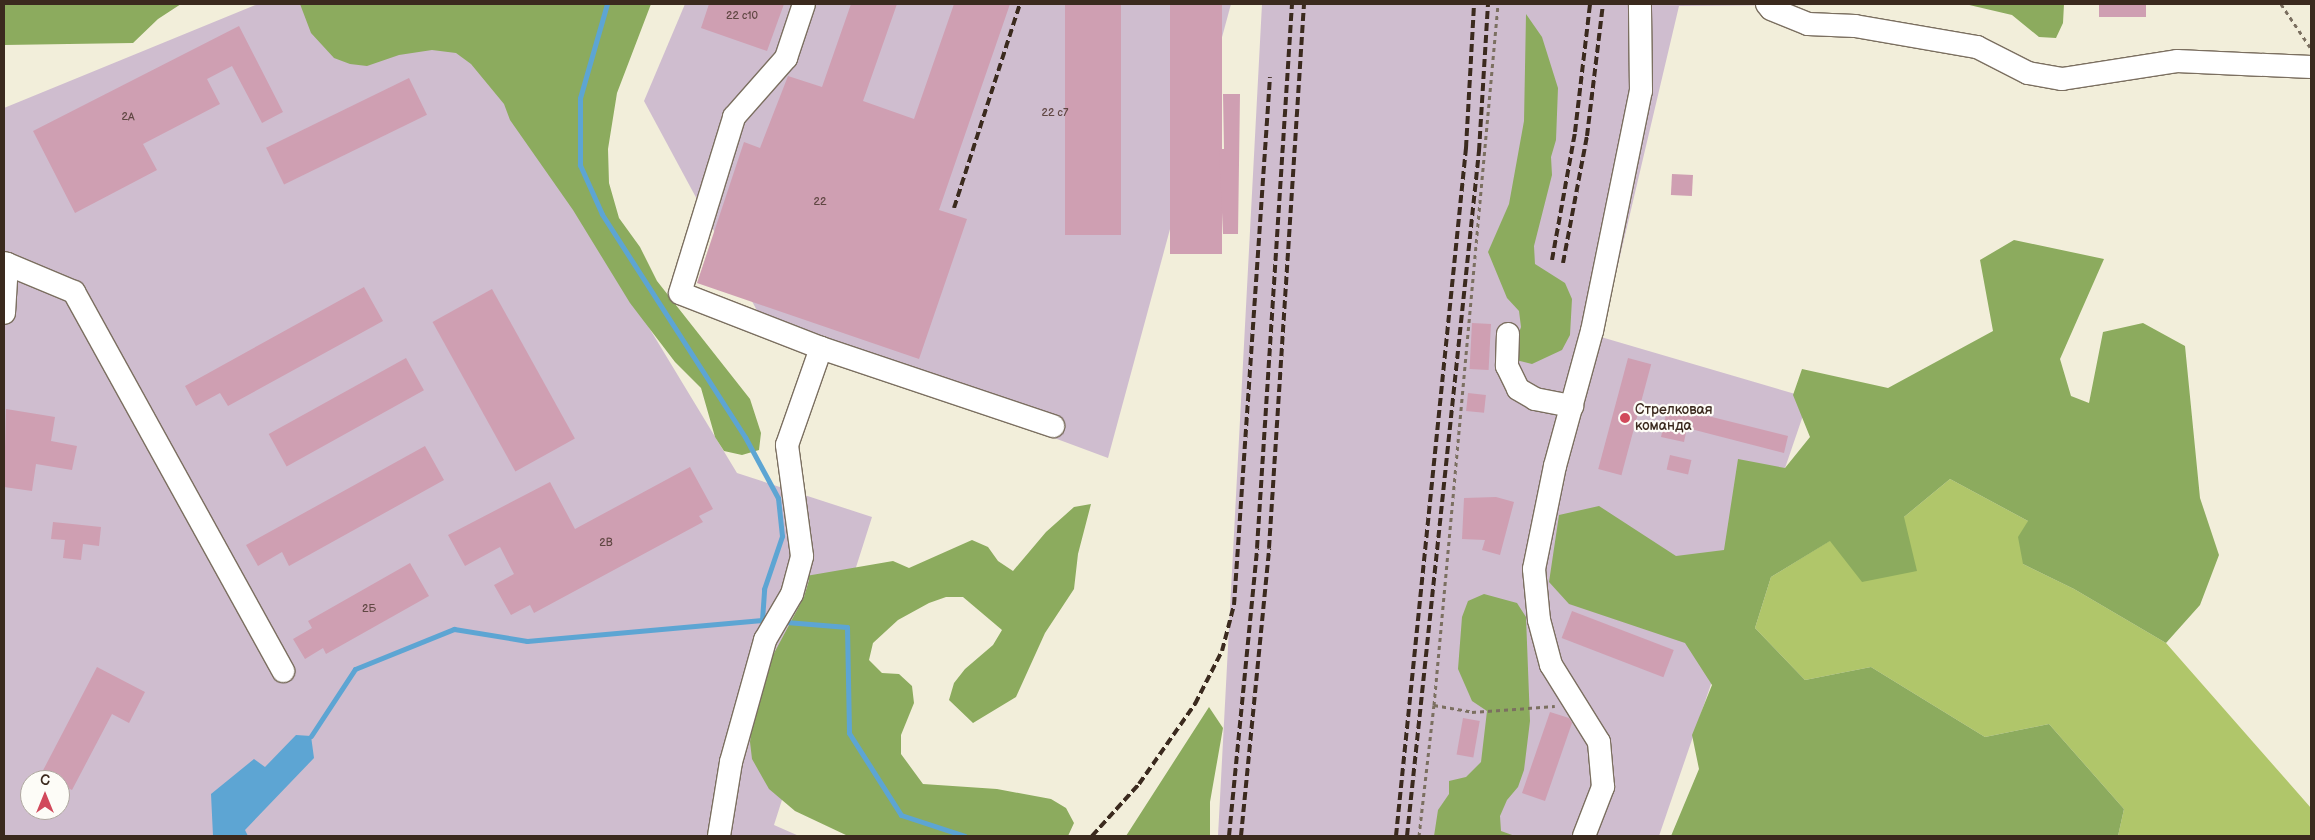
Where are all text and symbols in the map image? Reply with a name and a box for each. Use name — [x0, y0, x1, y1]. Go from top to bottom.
house number: 22 с10 — [726, 9, 758, 23]
house number: 22 с7 — [1042, 106, 1068, 120]
house number: 2А — [121, 110, 135, 124]
house number: 22 — [814, 195, 826, 209]
place label: Стрелковая команда — [1635, 402, 1713, 434]
marker: Стрелковая команда — [1619, 412, 1631, 424]
house number: 2В — [599, 536, 613, 550]
house number: 2Б — [362, 602, 376, 616]
north arrow — [20, 770, 70, 820]
text: С — [40, 772, 50, 789]

